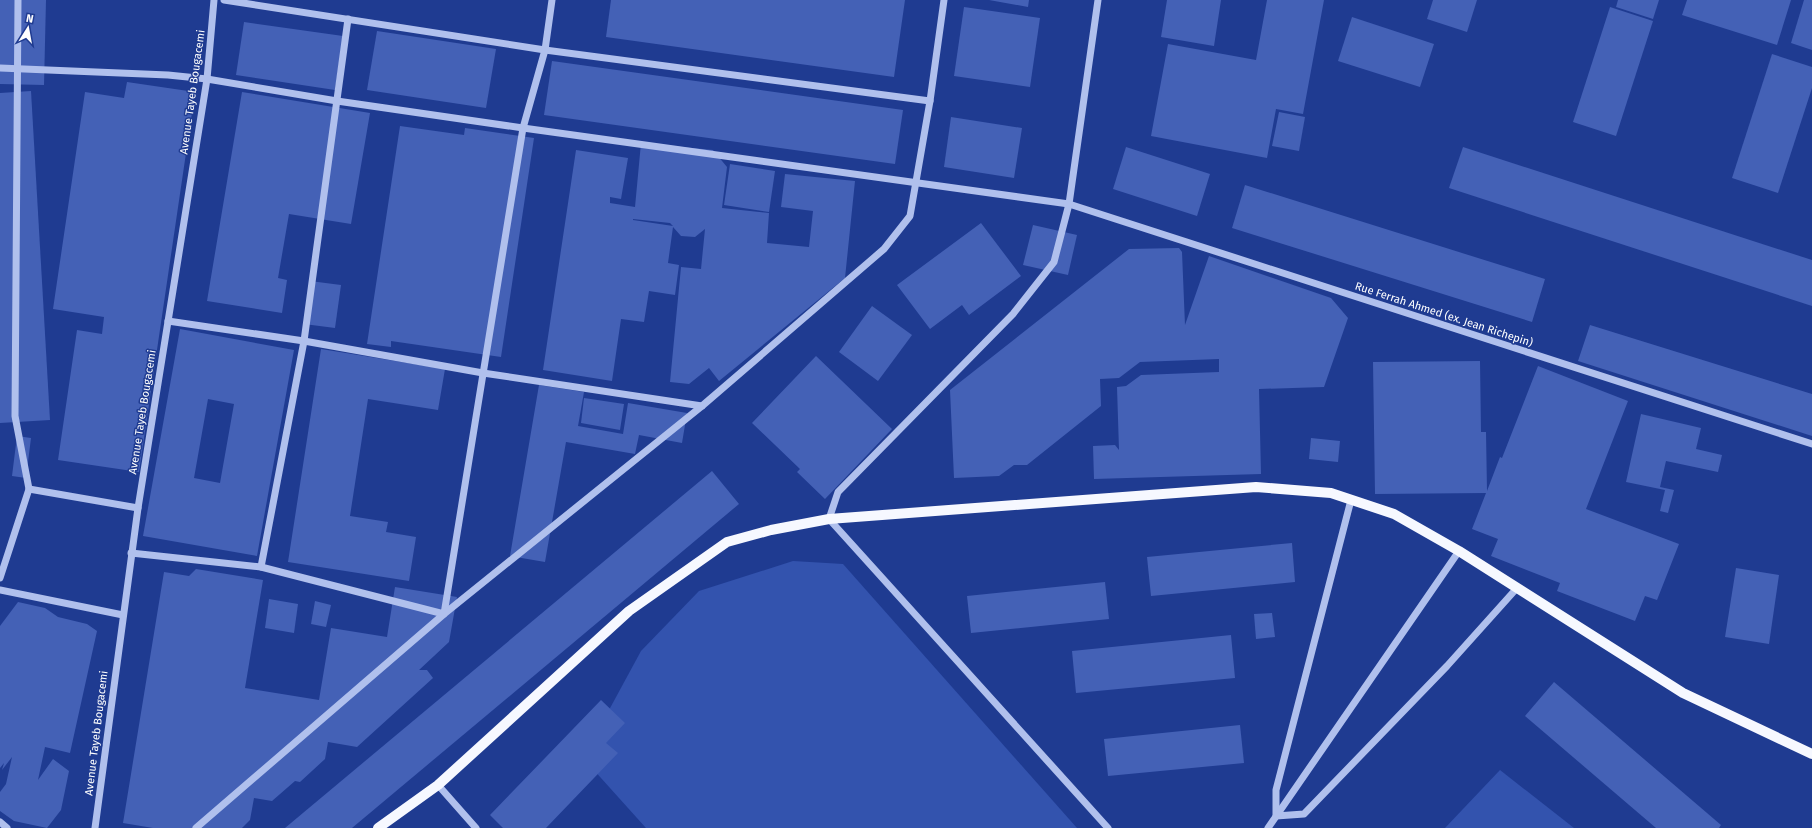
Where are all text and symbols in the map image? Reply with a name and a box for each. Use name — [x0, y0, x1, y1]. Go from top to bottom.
north arrow — [8, 8, 48, 48]
text: N — [25, 12, 35, 26]
street label: Avenue Tayeb Bougacemi — [177, 29, 208, 155]
street label: Rue Ferrah Ahmed (ex. Jean Richepin) — [1353, 280, 1535, 350]
street label: Avenue Tayeb Bougacemi — [126, 349, 159, 475]
street label: Avenue Tayeb Bougacemi — [82, 670, 111, 796]

